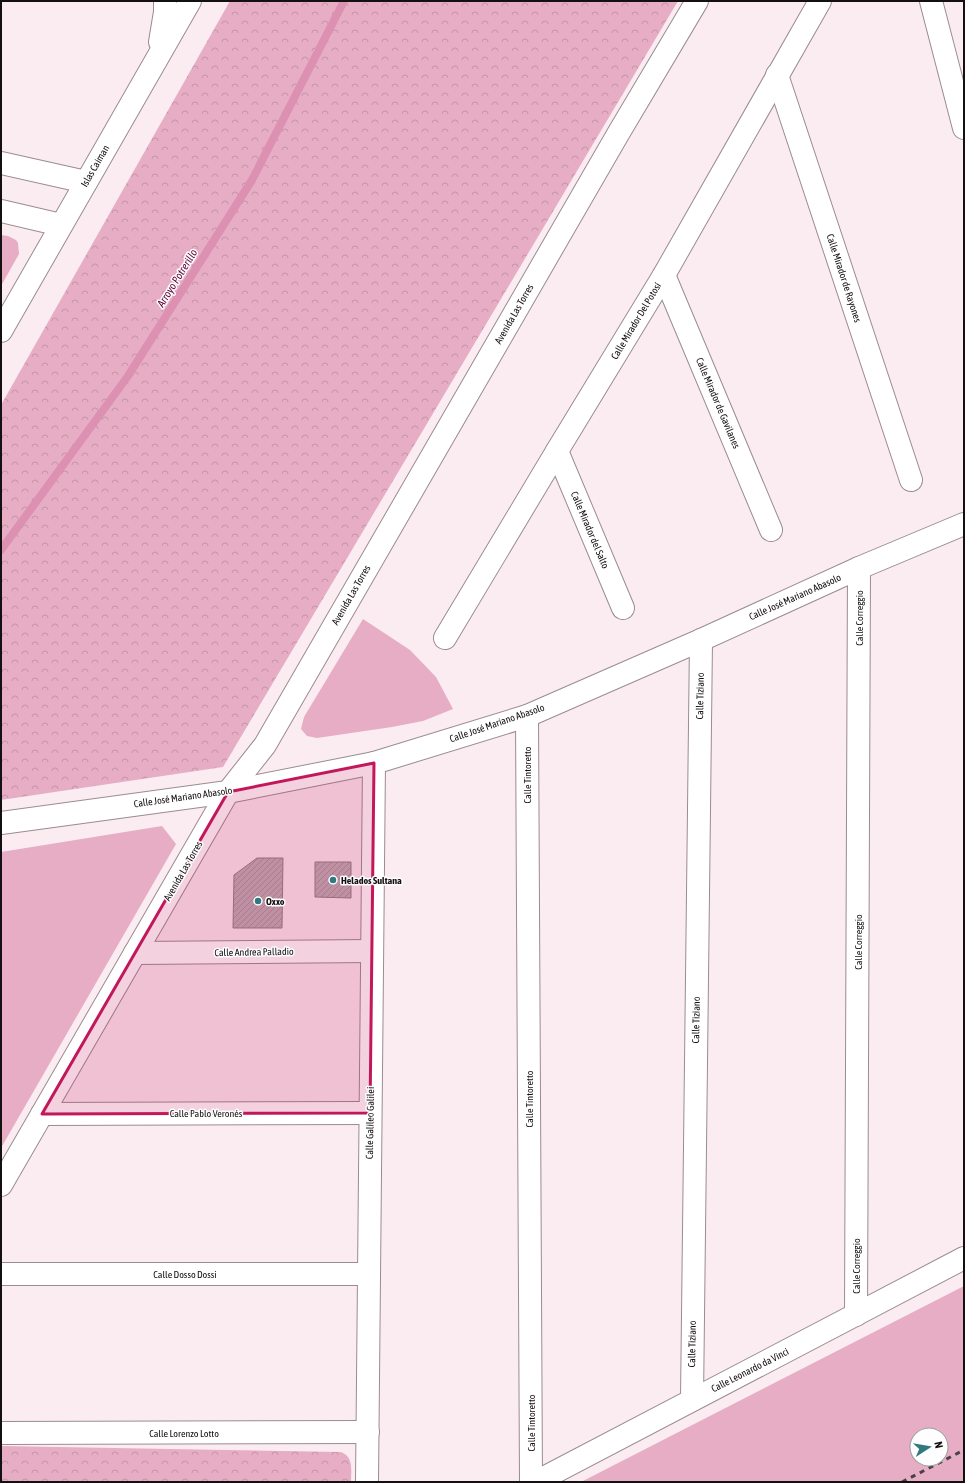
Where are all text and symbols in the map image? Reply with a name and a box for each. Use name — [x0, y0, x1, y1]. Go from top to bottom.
street label: Islas Caiman — [79, 143, 111, 189]
street label: Calle Mirador de Rayones — [824, 232, 864, 324]
water label: Arroyo Potrerillo — [154, 247, 200, 310]
street label: Calle Mirador Del Potosí — [609, 280, 664, 361]
street label: Avenida Las Torres — [492, 282, 536, 346]
street label: Calle Mirador de Gavilanes — [694, 356, 742, 451]
street label: Calle Mirador del Salto — [569, 490, 611, 570]
street label: Avenida Las Torres — [329, 563, 373, 627]
street label: Calle José Mariano Abasolo — [747, 572, 843, 622]
street label: Calle Correggio — [854, 590, 865, 646]
street label: Calle Tiziano — [694, 672, 706, 720]
street label: Calle José Mariano Abasolo — [448, 701, 546, 744]
street label: Calle Tintoretto — [522, 746, 533, 803]
street label: Calle José Mariano Abasolo — [133, 785, 233, 809]
street label: Avenida Las Torres — [161, 839, 205, 903]
marker: Helados Sultana — [328, 875, 338, 885]
place label: Helados Sultana — [341, 875, 402, 886]
marker: Oxxo — [253, 896, 263, 906]
place label: Oxxo — [266, 896, 285, 907]
street label: Calle Correggio — [853, 914, 864, 970]
street label: Calle Andrea Palladio — [214, 946, 294, 958]
street label: Calle Tiziano — [690, 996, 702, 1044]
street label: Calle Tintoretto — [524, 1070, 535, 1127]
street label: Calle Galileo Galilei — [364, 1087, 376, 1159]
street label: Calle Pablo Veronés — [170, 1108, 243, 1119]
street label: Calle Correggio — [851, 1238, 862, 1294]
street label: Calle Dosso Dossi — [153, 1269, 217, 1280]
street label: Calle Tiziano — [686, 1320, 698, 1368]
street label: Calle Leonardo da Vinci — [709, 1346, 791, 1394]
street label: Calle Tintoretto — [526, 1394, 537, 1451]
north arrow — [909, 1427, 949, 1467]
street label: Calle Lorenzo Lotto — [149, 1428, 219, 1439]
text: N — [932, 1440, 945, 1449]

